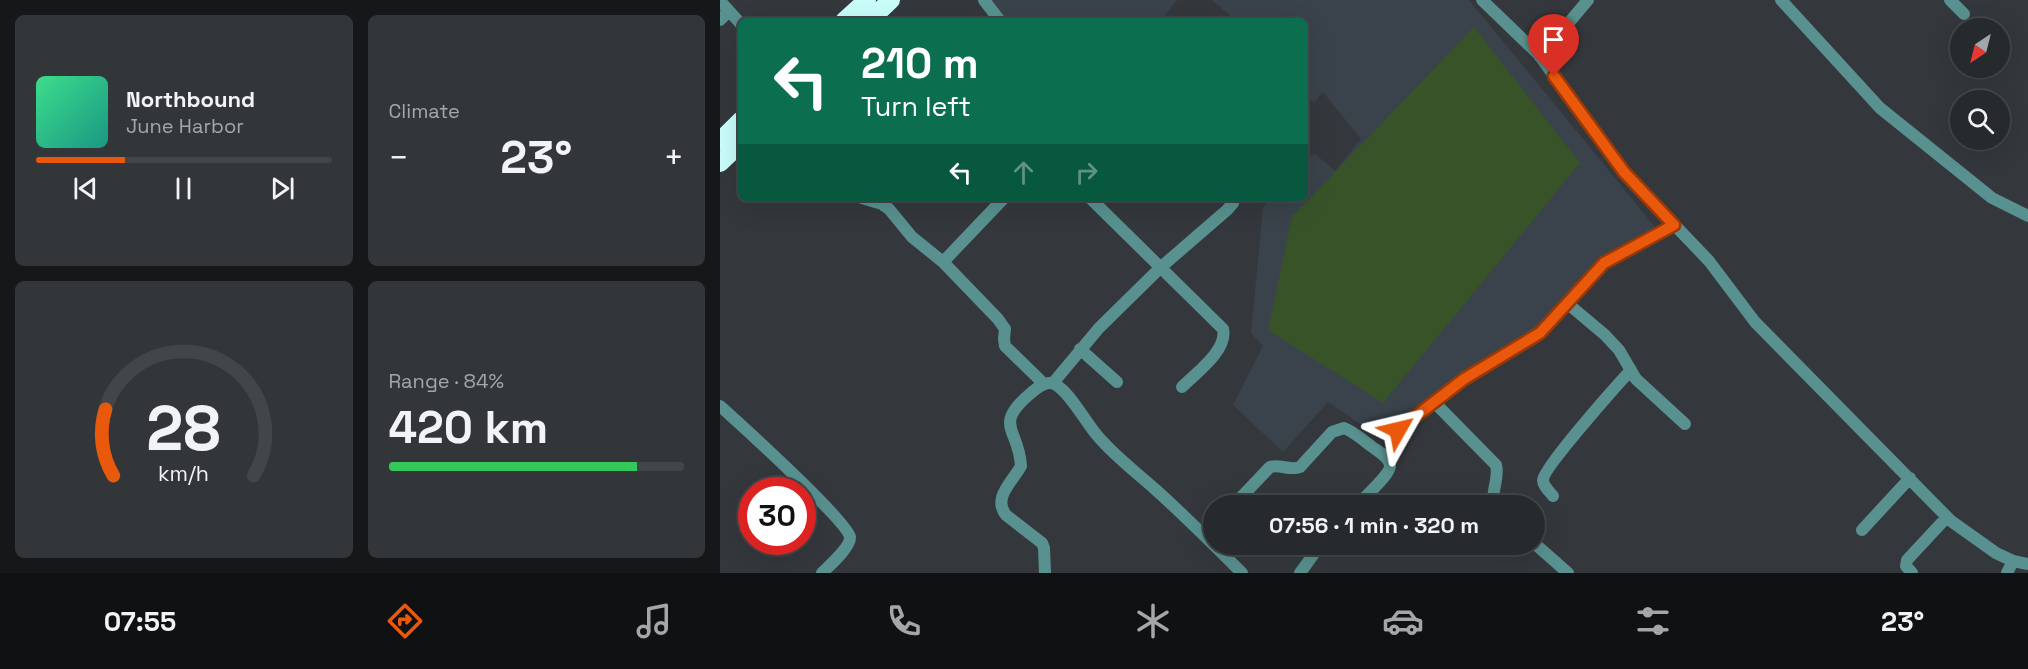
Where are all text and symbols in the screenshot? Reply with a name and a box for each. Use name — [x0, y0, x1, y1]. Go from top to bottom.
pin — [1528, 14, 1579, 76]
north arrow — [1950, 18, 2010, 78]
map controls — [1950, 18, 2010, 150]
icon: arrive — [1537, 23, 1570, 56]
text: 210 m — [861, 37, 979, 90]
icon: left — [762, 42, 840, 120]
text: Northbound — [126, 85, 255, 113]
text: Turn left — [861, 89, 971, 124]
button: search — [1950, 90, 2010, 150]
text: Climate — [389, 98, 460, 124]
text: June Harbor — [126, 113, 244, 139]
text: 23° — [500, 129, 572, 186]
text: − — [389, 137, 409, 179]
text: + — [664, 137, 684, 179]
icon: left — [944, 156, 977, 189]
icon: ahead — [1007, 156, 1040, 189]
icon: right — [1070, 156, 1103, 189]
icon: previous — [69, 172, 102, 205]
icon: pause — [167, 172, 200, 205]
icon: next — [266, 172, 299, 205]
text: Range · 84% — [389, 368, 504, 394]
text: 28 — [146, 389, 221, 468]
position arrow — [1366, 398, 1430, 462]
text: 420 km — [389, 399, 548, 456]
text: km/h — [158, 461, 209, 488]
speed limit sign: 30 — [738, 477, 816, 555]
text: 07:56 · 1 min · 320 m — [1269, 511, 1479, 539]
icon: directions — [384, 600, 426, 642]
icon: music — [633, 600, 675, 642]
icon: phone — [883, 600, 925, 642]
icon: climate — [1132, 600, 1174, 642]
icon: car — [1382, 600, 1424, 642]
icon: filters — [1632, 600, 1674, 642]
text: 07:55 — [104, 604, 176, 639]
text: 23° — [1881, 604, 1924, 639]

